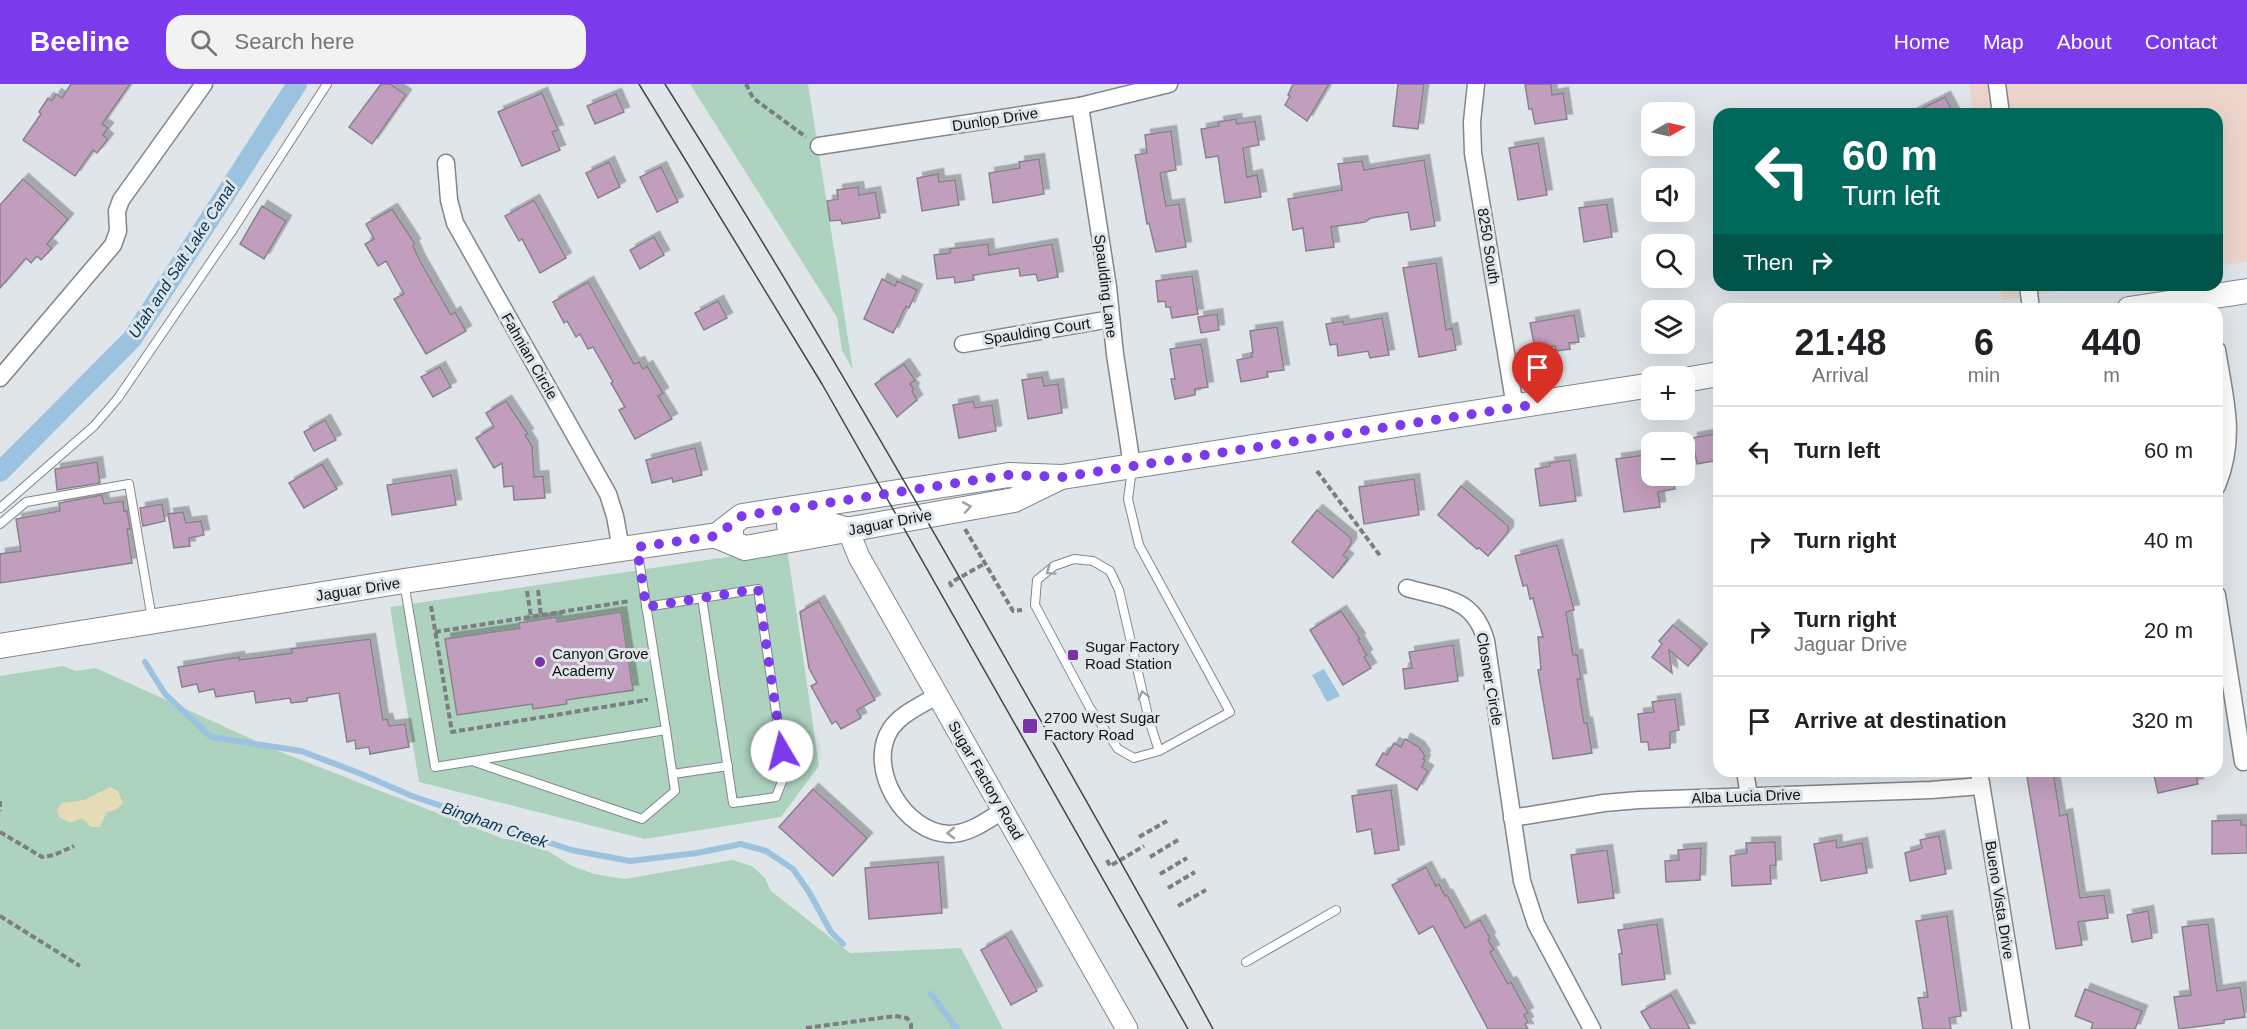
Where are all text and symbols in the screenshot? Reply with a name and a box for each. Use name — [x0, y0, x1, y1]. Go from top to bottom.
search box — [166, 15, 586, 69]
text: Beeline — [30, 26, 130, 57]
icon: search — [187, 26, 220, 59]
text: Search here — [235, 29, 354, 54]
text: Home — [1894, 30, 1950, 53]
text: Map — [1983, 30, 2024, 53]
text: About — [2057, 30, 2112, 53]
text: Contact — [2145, 30, 2217, 53]
north arrow — [1641, 102, 1695, 156]
map controls — [1641, 102, 1695, 486]
street label: Dunlop Drive — [951, 104, 1039, 134]
icon: left — [1743, 132, 1821, 210]
text: 60 m — [1842, 132, 1938, 179]
button: sound — [1641, 168, 1695, 222]
water label: Utah and Salt Lake Canal — [125, 179, 239, 341]
text: Turn left — [1842, 181, 1940, 211]
street label: 8250 South — [1475, 207, 1503, 285]
street label: Spaulding Lane — [1091, 233, 1121, 339]
button: search — [1641, 234, 1695, 288]
icon: right — [1805, 246, 1838, 279]
text: Then — [1743, 250, 1793, 275]
button: layers — [1641, 300, 1695, 354]
street label: Fahnian Circle — [498, 310, 562, 402]
street label: Spaulding Court — [983, 314, 1092, 348]
text: 21:48 — [1794, 322, 1886, 363]
text: 6 — [1974, 322, 1994, 363]
text: 440 — [2081, 322, 2142, 363]
pin — [1512, 342, 1563, 404]
icon: arrive — [1521, 351, 1554, 384]
text: Arrival — [1812, 364, 1869, 386]
text: min — [1968, 364, 2000, 386]
text: m — [2103, 364, 2120, 386]
button: + — [1641, 366, 1695, 420]
button: − — [1641, 432, 1695, 486]
icon: left — [1743, 435, 1776, 468]
text: Turn left — [1794, 438, 1880, 463]
text: 60 m — [2144, 438, 2193, 463]
one-way arrow — [963, 502, 972, 514]
street label: Jaguar Drive — [847, 506, 933, 538]
icon: right — [1743, 525, 1776, 558]
text: Turn right — [1794, 528, 1896, 553]
text: 40 m — [2144, 528, 2193, 553]
one-way arrow — [1045, 564, 1056, 575]
street label: Jaguar Drive — [315, 574, 401, 604]
text: Turn right — [1794, 607, 1896, 632]
icon: right — [1743, 615, 1776, 648]
text: 20 m — [2144, 618, 2193, 643]
street label: Closner Circle — [1473, 631, 1507, 727]
text: Jaguar Drive — [1794, 633, 1907, 655]
place label: Sugar Factory Road Station — [1085, 638, 1180, 672]
place label: Canyon Grove Academy — [552, 645, 649, 679]
marker: Sugar Factory Road Station — [1066, 648, 1080, 662]
marker: Canyon Grove Academy — [533, 655, 547, 669]
one-way arrow — [1138, 690, 1151, 700]
icon: arrive — [1743, 705, 1776, 738]
text: Arrive at destination — [1794, 708, 2007, 733]
text: 320 m — [2132, 708, 2193, 733]
place label: 2700 West Sugar Factory Road — [1044, 709, 1160, 743]
marker: 2700 West Sugar Factory Road — [1021, 717, 1039, 735]
street label: Sugar Factory Road — [945, 718, 1027, 842]
position arrow — [750, 719, 814, 783]
street label: Alba Lucia Drive — [1691, 786, 1801, 806]
water label: Bingham Creek — [440, 799, 551, 851]
one-way arrow — [946, 826, 955, 839]
street label: Bueno Vista Drive — [1982, 840, 2018, 960]

